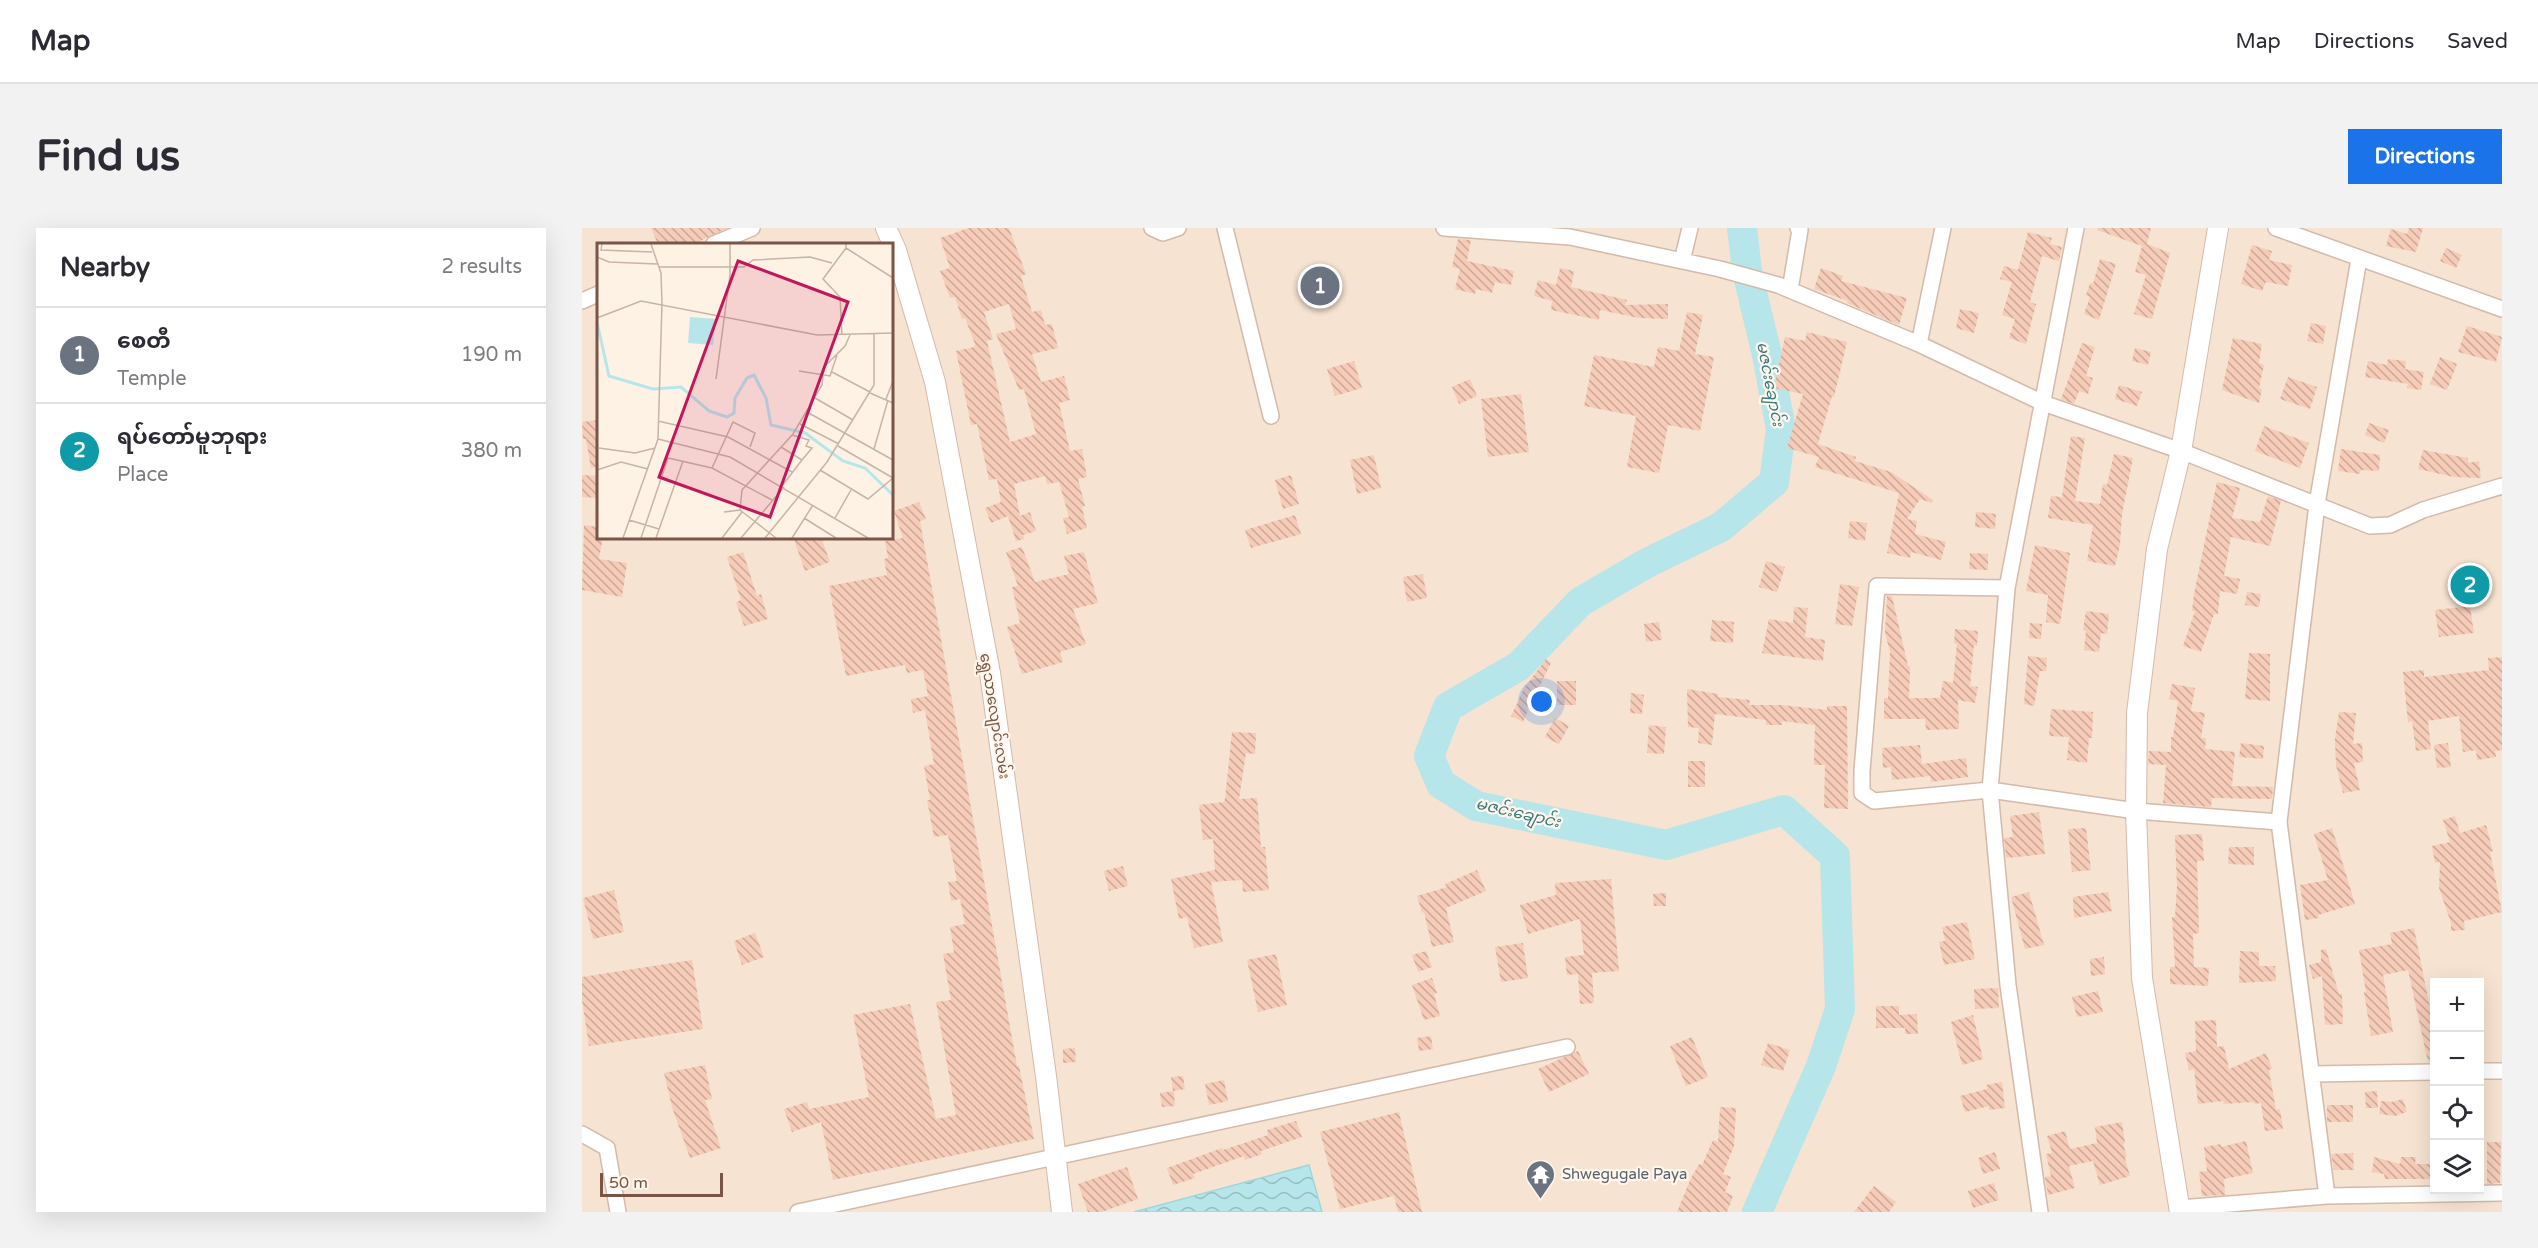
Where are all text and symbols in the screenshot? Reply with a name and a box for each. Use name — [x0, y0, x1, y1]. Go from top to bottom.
text: Map — [30, 24, 90, 58]
text: Map — [2235, 29, 2281, 54]
text: Directions — [2314, 29, 2414, 54]
text: Saved — [2447, 29, 2508, 54]
button: Directions — [2348, 129, 2502, 184]
text: Find us — [36, 131, 180, 182]
inset map — [597, 243, 892, 538]
text: Nearby — [60, 252, 150, 283]
text: 2 results — [442, 255, 522, 279]
pin: 1 — [1300, 264, 1340, 308]
text: စေတီ — [117, 328, 171, 354]
water label: မဇင်းချောင်း — [1749, 340, 1790, 430]
text: 1 — [73, 343, 86, 367]
text: 190 m — [461, 343, 522, 367]
text: Temple — [117, 367, 187, 391]
text: ရပ်တော်မူဘုရား — [117, 424, 268, 450]
text: 2 — [73, 439, 86, 463]
text: 380 m — [461, 439, 522, 463]
text: Place — [117, 463, 168, 487]
pin: 2 — [2450, 562, 2490, 608]
street label: ရွှေသာလျောင်းလမ်း — [973, 652, 1015, 781]
your location — [1527, 687, 1556, 716]
water label: မဇင်းချောင်း — [1473, 792, 1564, 836]
map controls — [2430, 978, 2484, 1194]
button: + — [2430, 978, 2484, 1032]
button: − — [2430, 1032, 2484, 1086]
button: locate — [2430, 1086, 2484, 1140]
button: layers — [2430, 1140, 2484, 1194]
temple icon: Shwegugale Paya — [1525, 1158, 1557, 1200]
place label: Shwegugale Paya — [1562, 1165, 1687, 1183]
scale bar — [600, 1170, 723, 1198]
text: 50 m — [609, 1173, 648, 1193]

